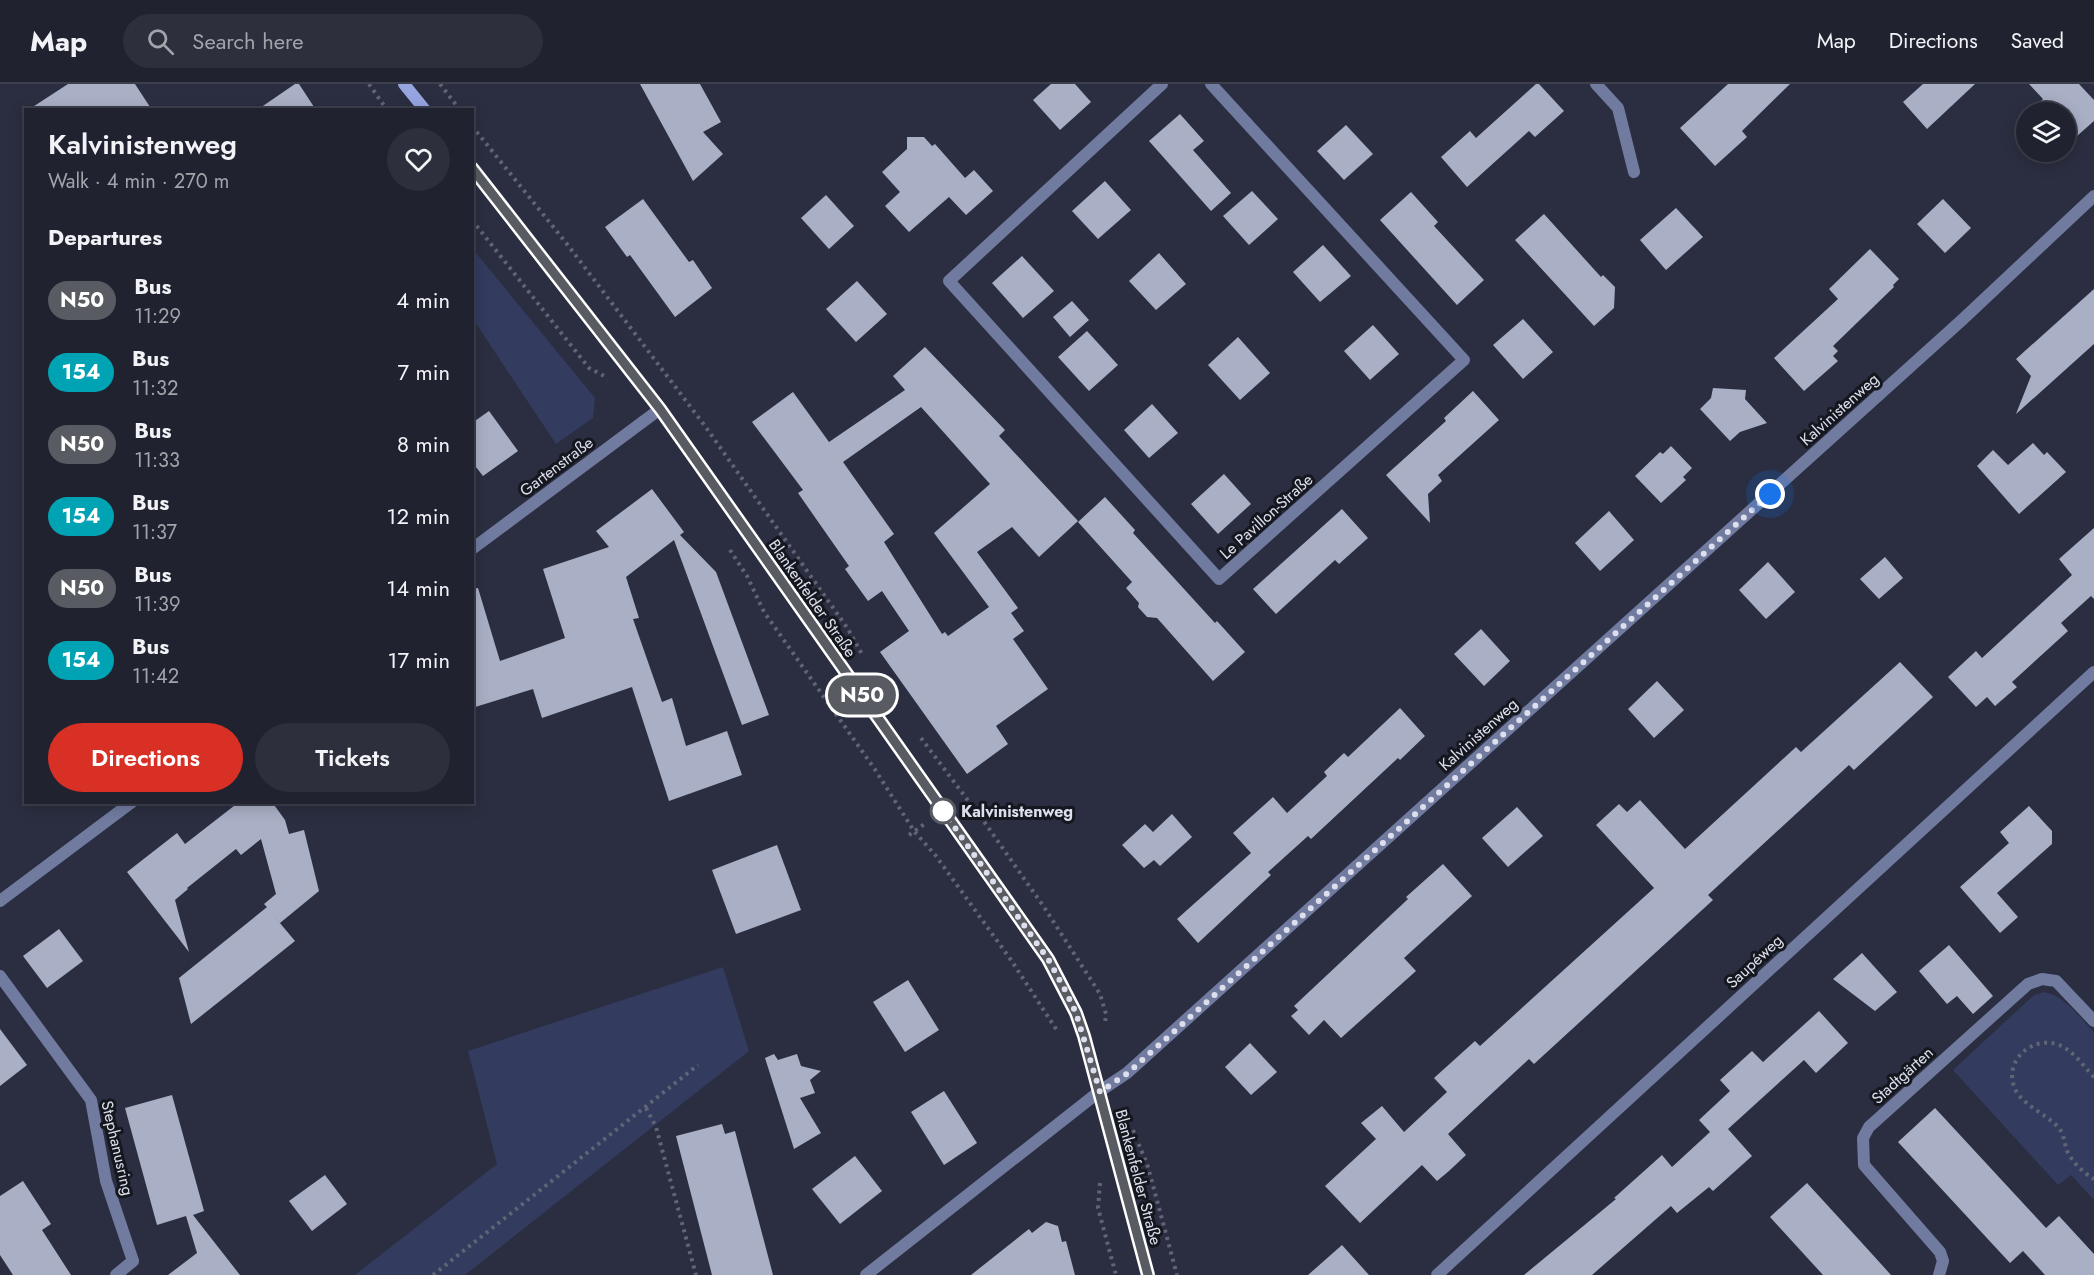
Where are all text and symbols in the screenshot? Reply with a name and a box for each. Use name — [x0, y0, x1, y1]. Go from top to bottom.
search box — [123, 14, 543, 68]
text: Map — [30, 21, 87, 62]
icon: search — [144, 25, 177, 58]
text: Search here — [192, 25, 304, 57]
text: Map — [1817, 26, 1856, 56]
text: Directions — [1889, 26, 1978, 56]
text: Saved — [2011, 26, 2064, 56]
map controls — [2016, 102, 2076, 162]
button: layers — [2016, 102, 2076, 162]
text: Kalvinistenweg — [48, 124, 237, 165]
button: heart — [387, 128, 450, 191]
text: Walk · 4 min · 270 m — [48, 167, 229, 196]
text: Departures — [48, 221, 162, 253]
text: Bus — [134, 270, 171, 302]
text: 4 min — [396, 284, 450, 316]
text: N50 — [60, 285, 104, 315]
text: 11:29 — [134, 302, 181, 331]
text: Bus — [132, 342, 169, 374]
text: 7 min — [397, 356, 450, 388]
text: 154 — [62, 357, 100, 387]
street label: Kalvinistenweg — [1795, 368, 1884, 451]
text: 11:32 — [132, 374, 178, 403]
text: Bus — [134, 414, 171, 446]
text: 8 min — [397, 428, 450, 460]
text: N50 — [60, 429, 104, 459]
street label: Gartenstraße — [515, 431, 598, 502]
text: 11:33 — [134, 446, 180, 475]
street label: Le Pavillon-Straße — [1215, 468, 1318, 564]
your location — [1755, 479, 1785, 509]
text: Bus — [132, 486, 169, 518]
text: 12 min — [387, 500, 450, 532]
text: 154 — [62, 501, 100, 531]
text: 11:37 — [132, 518, 177, 547]
street label: Blankenfelder Straße — [763, 535, 862, 662]
text: Bus — [134, 558, 171, 590]
text: 14 min — [386, 572, 450, 604]
text: N50 — [60, 573, 104, 603]
text: 11:39 — [134, 590, 181, 619]
text: Bus — [132, 630, 169, 662]
text: 17 min — [388, 644, 450, 676]
text: 154 — [62, 645, 100, 675]
text: 11:42 — [132, 662, 179, 691]
line badge: N50 — [828, 676, 896, 714]
text: N50 — [840, 680, 884, 710]
street label: Kalvinistenweg — [1434, 693, 1523, 776]
button: Directions — [48, 723, 243, 792]
button: Tickets — [255, 723, 450, 792]
marker: Kalvinistenweg — [930, 798, 956, 824]
place label: Kalvinistenweg — [961, 800, 1073, 823]
street label: Saupéweg — [1721, 929, 1788, 994]
street label: Stadtgärten — [1866, 1041, 1938, 1109]
street label: Stephanusring — [95, 1099, 140, 1198]
street label: Blankenfelder Straße — [1109, 1107, 1168, 1247]

